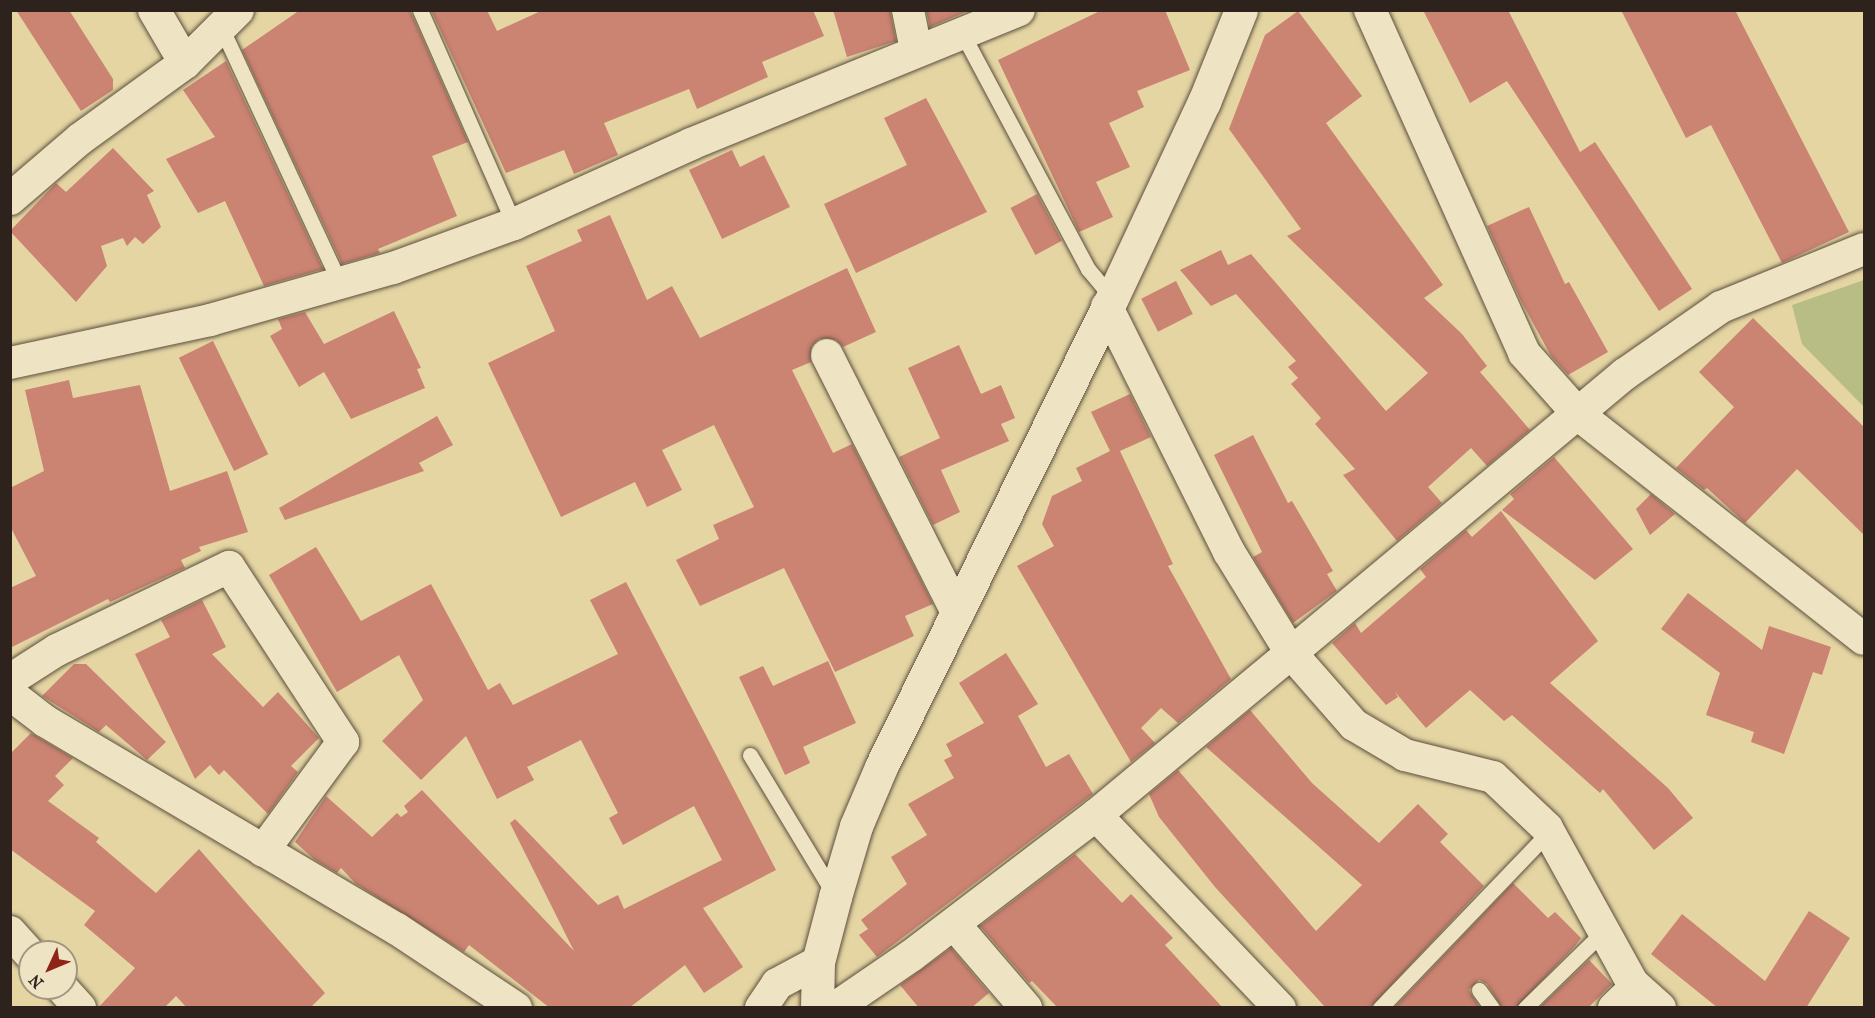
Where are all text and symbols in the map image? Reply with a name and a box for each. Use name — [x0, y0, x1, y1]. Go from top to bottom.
north arrow — [18, 940, 78, 1000]
text: N — [25, 971, 47, 992]

